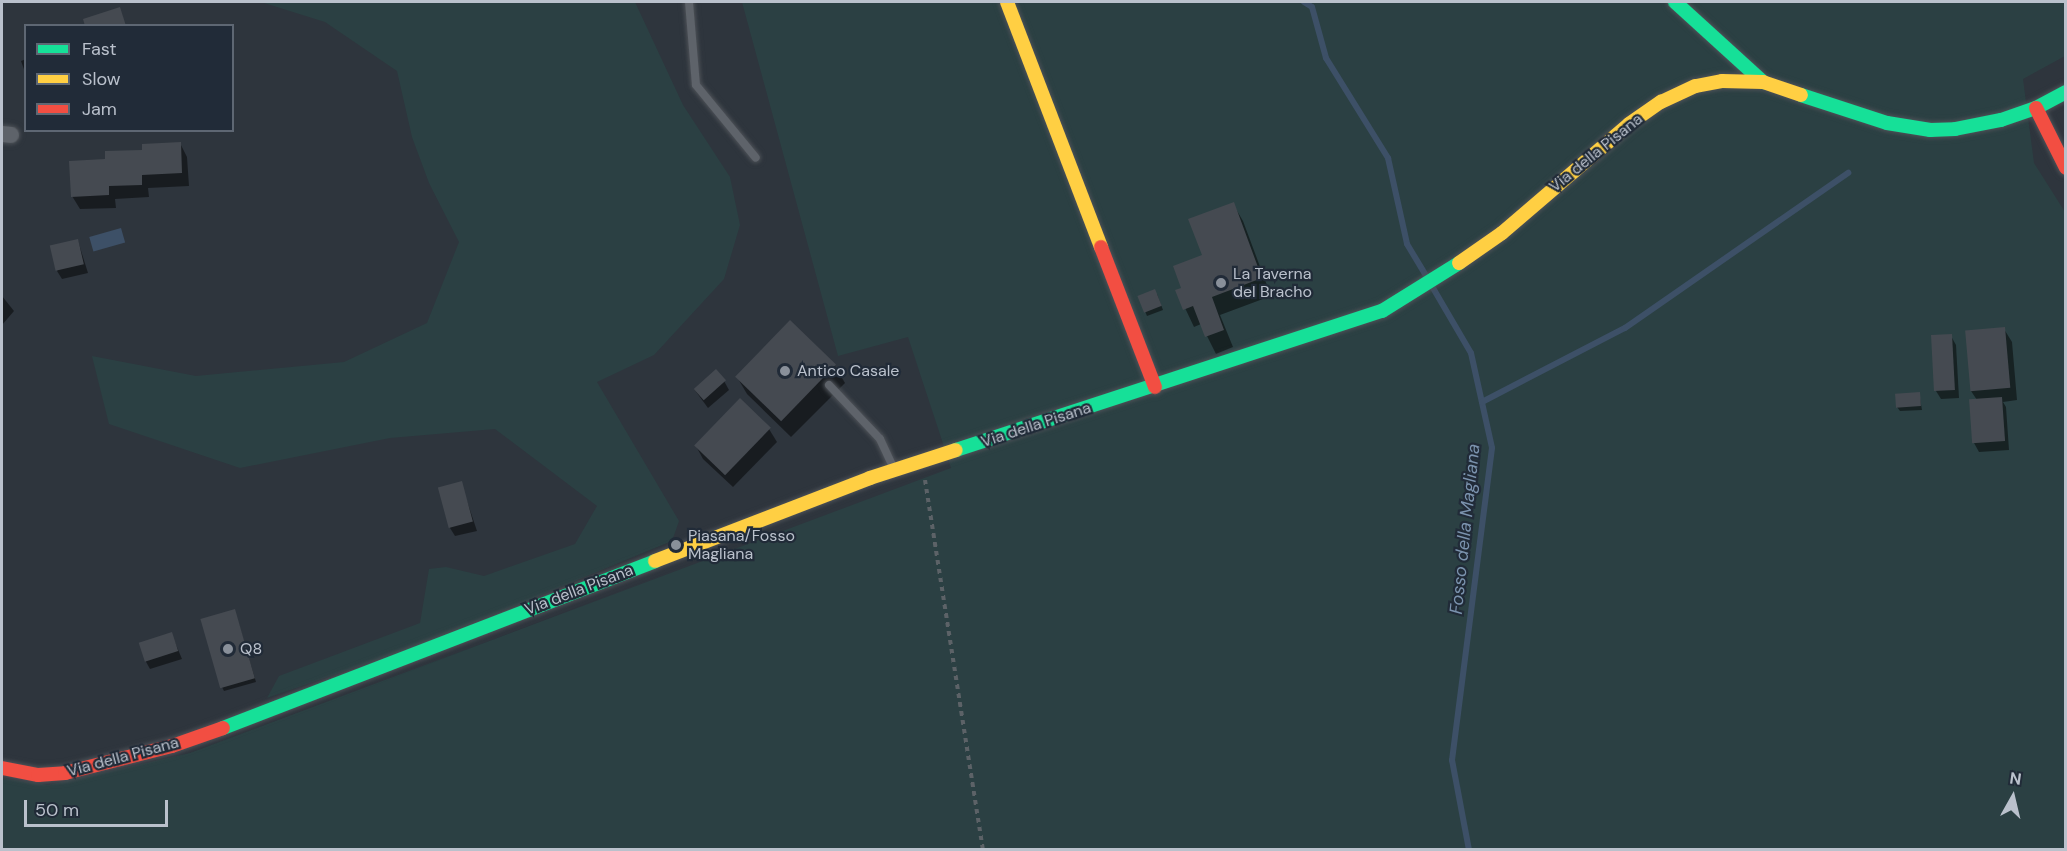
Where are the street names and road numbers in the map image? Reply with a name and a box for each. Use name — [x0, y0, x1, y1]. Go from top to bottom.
street label: Via della Pisana — [1545, 110, 1647, 196]
street label: Via della Pisana — [979, 398, 1093, 452]
street label: Via della Pisana — [522, 561, 636, 619]
street label: Via della Pisana — [65, 733, 181, 781]

